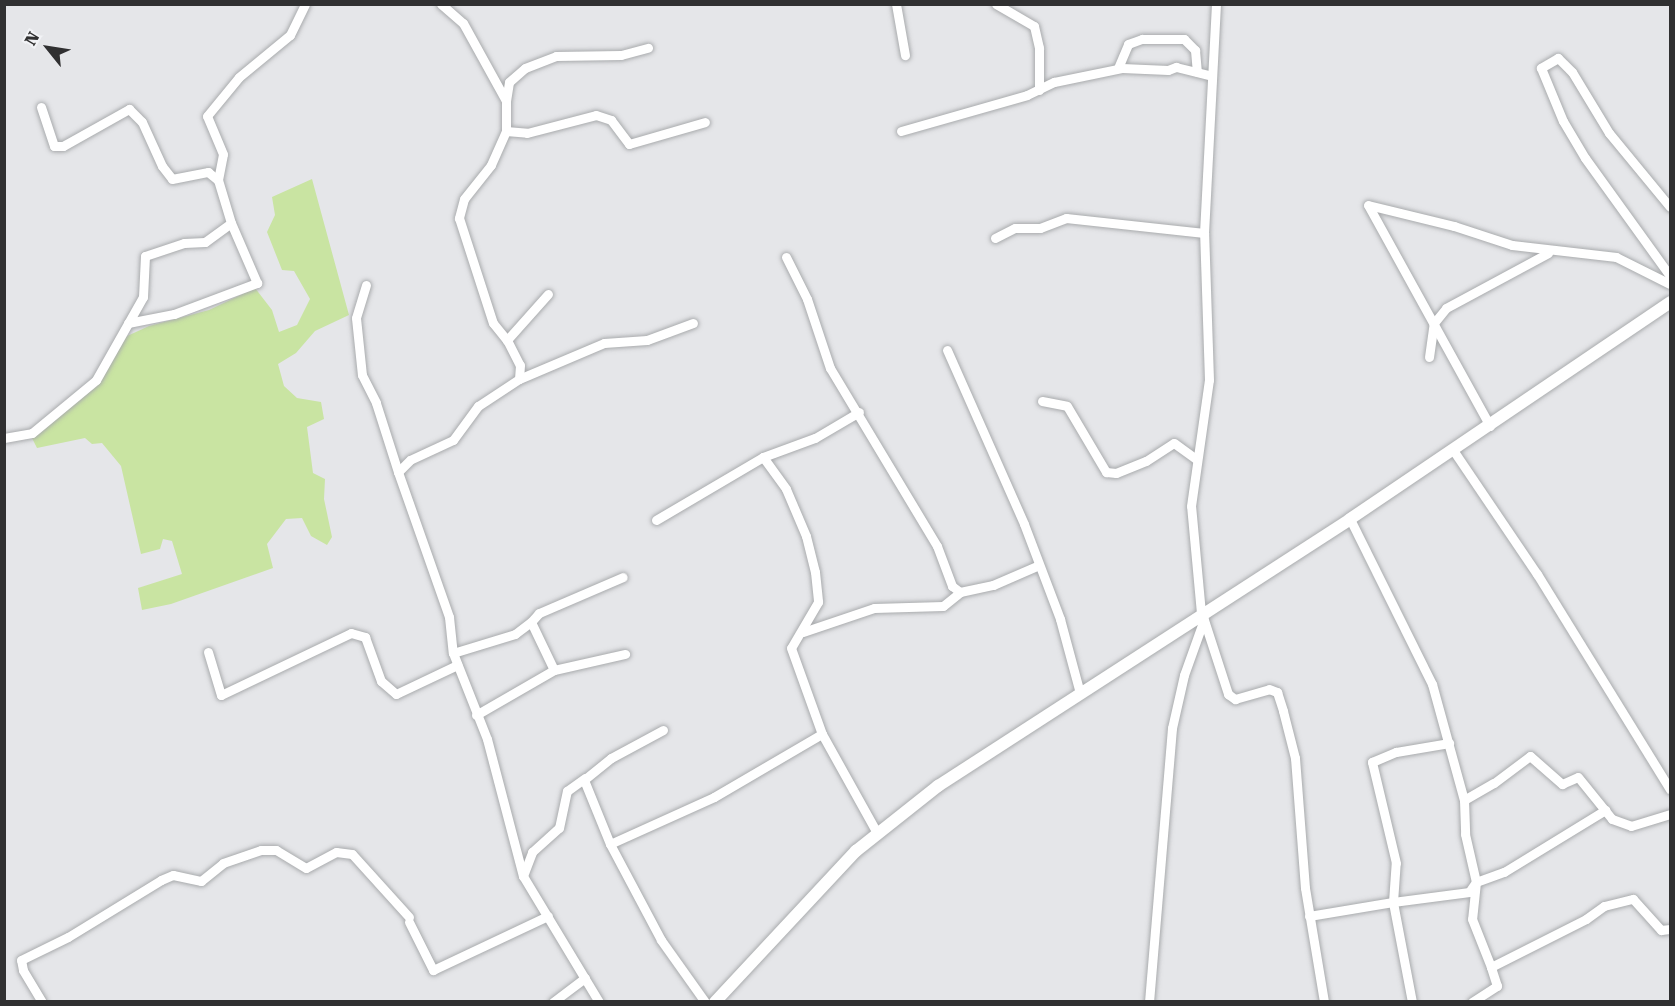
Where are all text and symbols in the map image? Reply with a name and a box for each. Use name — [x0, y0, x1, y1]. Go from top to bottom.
north arrow — [18, 18, 78, 78]
text: N — [21, 29, 43, 49]

